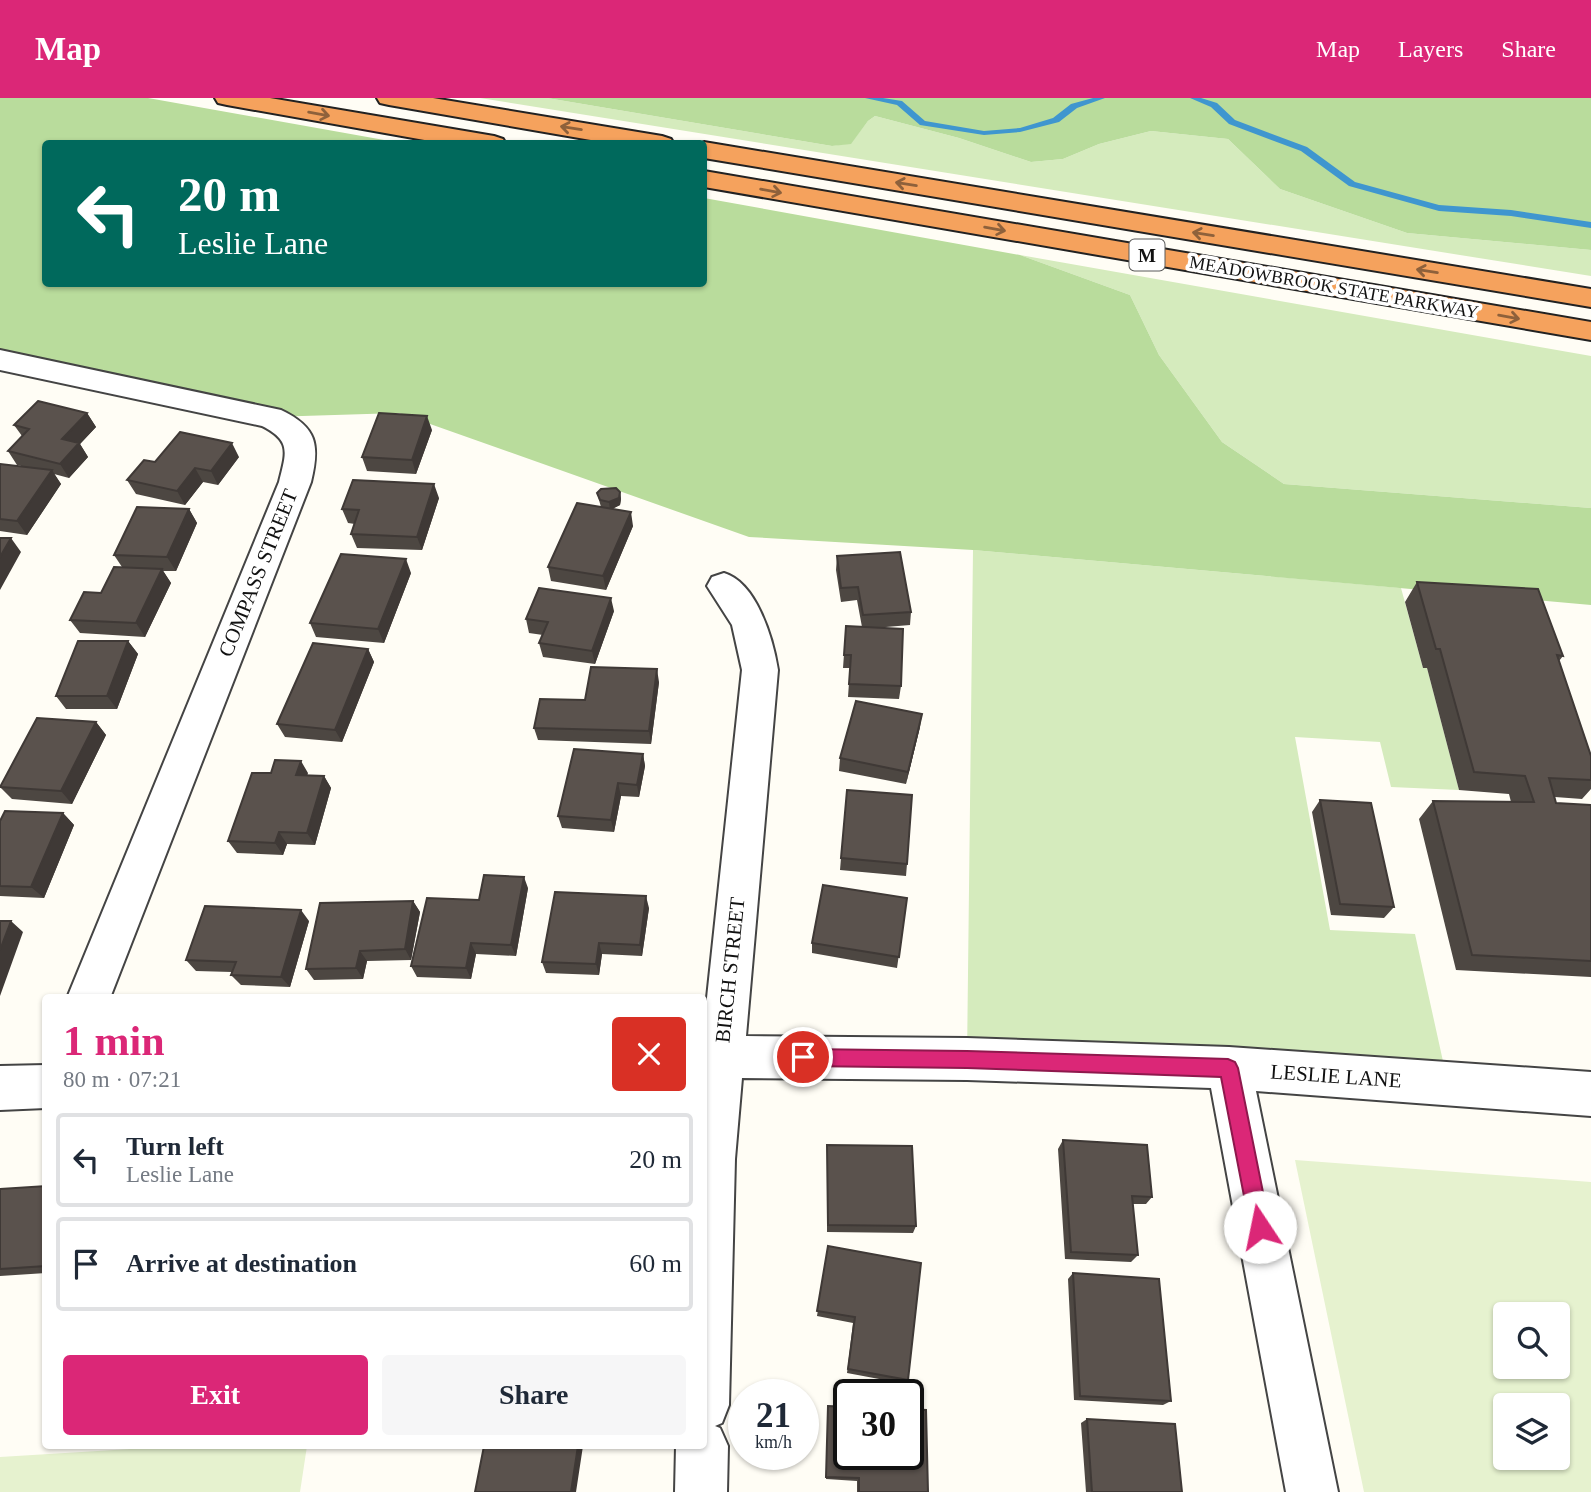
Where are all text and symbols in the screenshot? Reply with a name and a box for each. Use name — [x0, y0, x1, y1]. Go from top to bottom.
text: Map — [35, 31, 101, 67]
text: Map — [1316, 36, 1360, 62]
text: Layers — [1398, 36, 1463, 62]
text: Share — [1501, 36, 1556, 62]
one-way arrow — [307, 108, 330, 121]
one-way arrow — [560, 121, 583, 134]
text: 20 m — [178, 167, 280, 222]
icon: left — [63, 168, 154, 259]
one-way arrow — [895, 177, 918, 190]
one-way arrow — [759, 185, 782, 198]
one-way arrow — [983, 223, 1006, 236]
text: Leslie Lane — [178, 225, 328, 261]
one-way arrow — [1192, 226, 1215, 240]
road number: M — [1130, 239, 1164, 270]
street label: MEADOWBROOK STATE PARKWAY — [1188, 252, 1480, 322]
one-way arrow — [1416, 264, 1439, 277]
one-way arrow — [1497, 311, 1520, 324]
street label: COMPASS STREET — [213, 486, 303, 660]
street label: BIRCH STREET — [710, 896, 750, 1044]
button: close — [612, 1017, 686, 1091]
text: 1 min — [63, 1018, 165, 1064]
pin — [773, 1027, 833, 1087]
icon: arrive — [784, 1038, 822, 1076]
street label: LESLIE LANE — [1270, 1059, 1402, 1093]
text: 80 m · 07:21 — [63, 1067, 181, 1092]
text: Turn left — [126, 1132, 224, 1161]
icon: left — [67, 1141, 105, 1179]
text: 20 m — [629, 1145, 682, 1174]
text: Leslie Lane — [126, 1162, 234, 1187]
position arrow — [1223, 1190, 1297, 1264]
icon: arrive — [67, 1245, 105, 1283]
text: Arrive at destination — [126, 1249, 357, 1278]
text: 60 m — [629, 1249, 682, 1278]
map controls — [1493, 1302, 1570, 1470]
button: search — [1493, 1302, 1570, 1379]
button: Exit — [63, 1355, 368, 1435]
button: Share — [382, 1355, 686, 1435]
speed limit sign: 30 — [833, 1379, 924, 1470]
button: layers — [1493, 1393, 1570, 1470]
text: 21 — [756, 1396, 791, 1435]
text: km/h — [755, 1432, 792, 1452]

